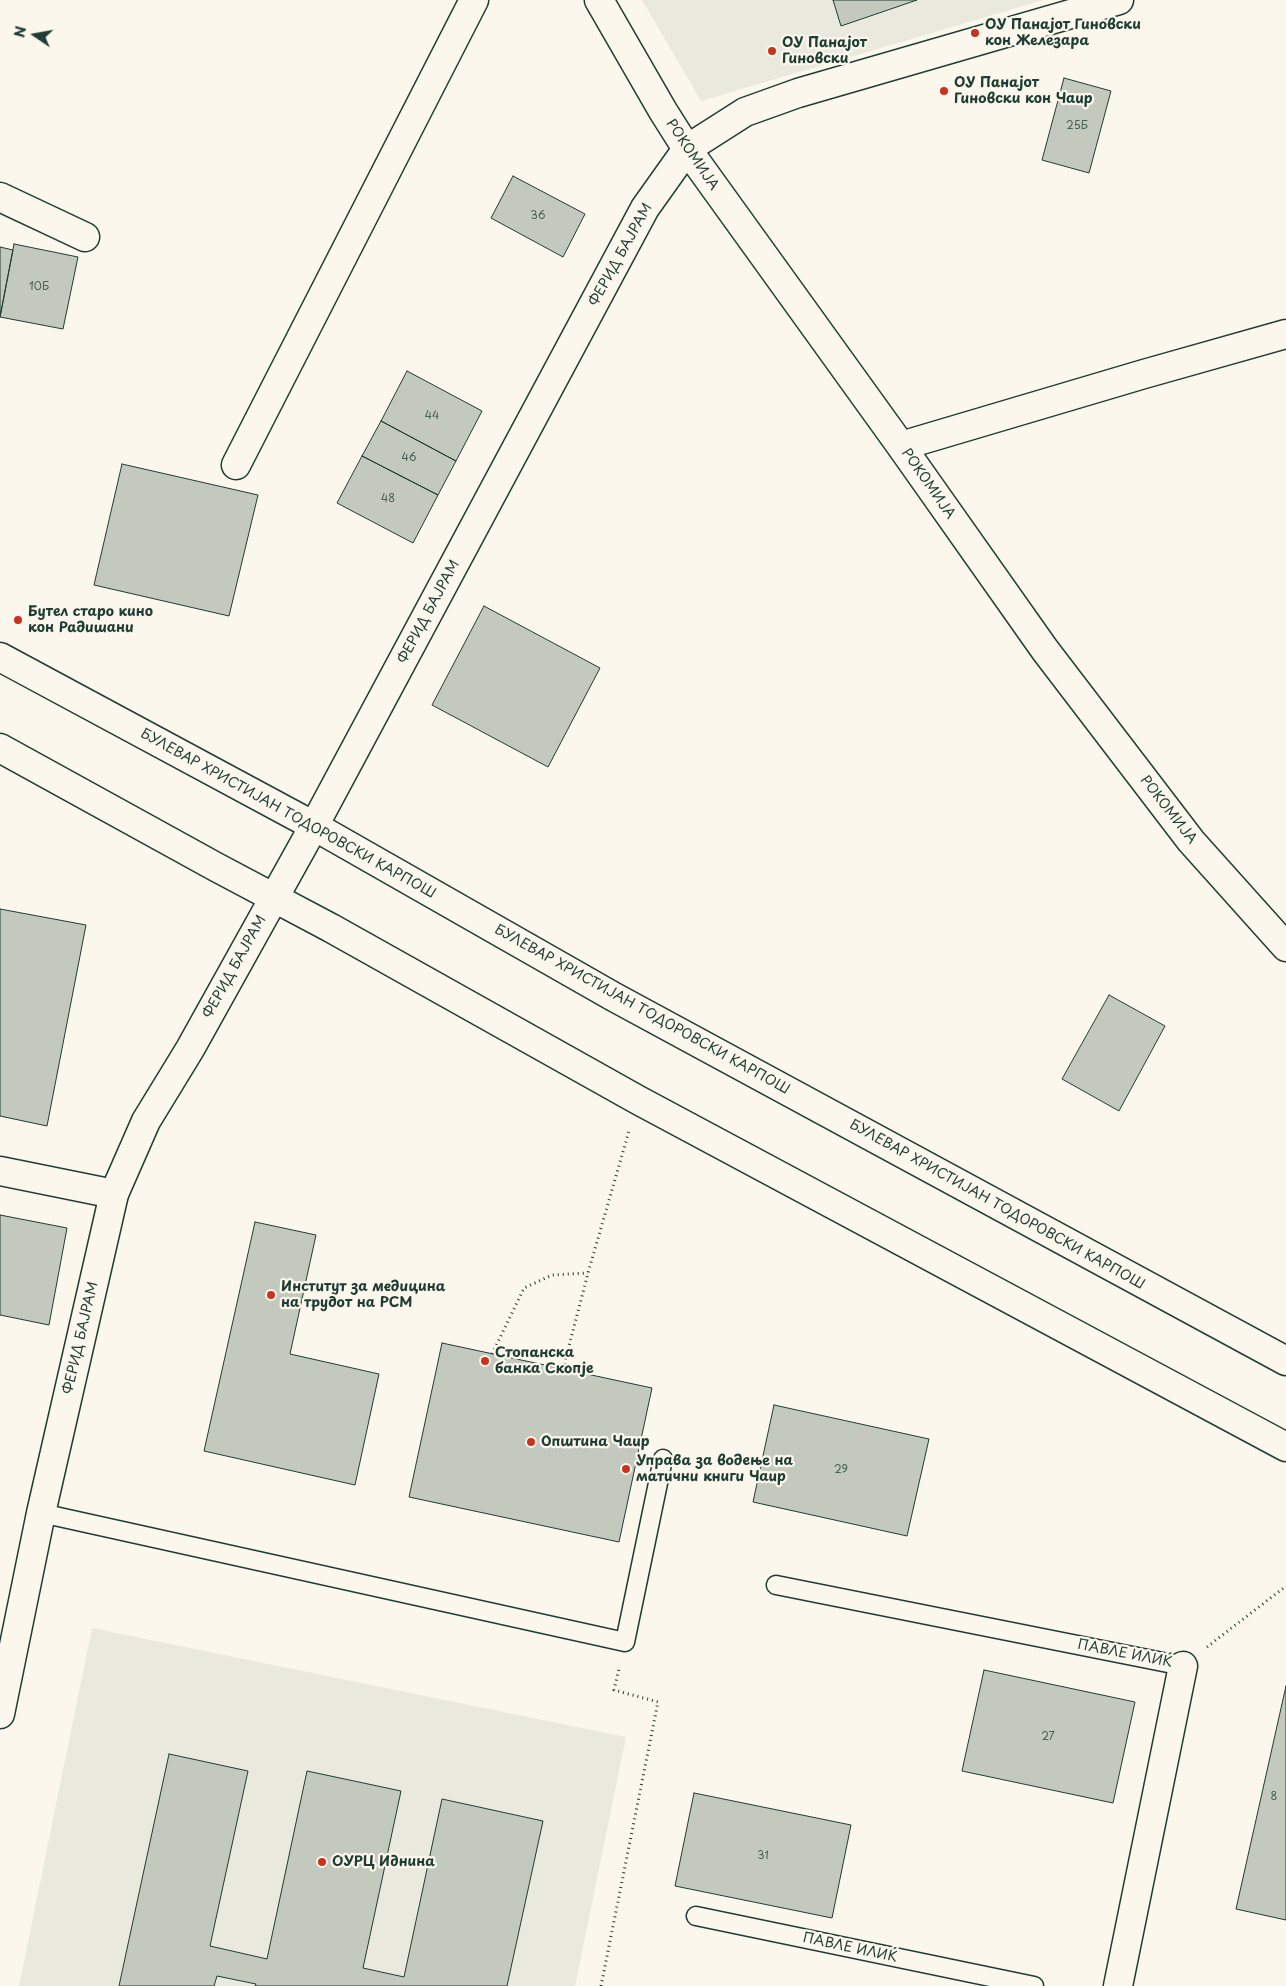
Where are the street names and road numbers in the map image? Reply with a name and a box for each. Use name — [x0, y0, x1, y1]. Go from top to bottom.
street label: РОКОМИЈА — [662, 116, 722, 194]
street label: ФЕРИД БАЈРАМ — [586, 201, 656, 309]
street label: РОКОМИЈА — [898, 445, 958, 523]
street label: ФЕРИД БАЈРАМ — [395, 557, 463, 667]
street label: БУЛЕВАР ХРИСТИЈАН ТОДОРОВСКИ КАРПОШ — [137, 725, 439, 903]
street label: РОКОМИЈА — [1136, 772, 1200, 848]
street label: ФЕРИД БАЈРАМ — [200, 913, 270, 1021]
street label: БУЛЕВАР ХРИСТИЈАН ТОДОРОВСКИ КАРПОШ — [491, 921, 793, 1099]
street label: БУЛЕВАР ХРИСТИЈАН ТОДОРОВСКИ КАРПОШ — [846, 1116, 1148, 1294]
street label: ФЕРИД БАЈРАМ — [60, 1280, 102, 1396]
street label: ПАВЛЕ ИЛИЌ — [1076, 1637, 1174, 1671]
street label: ПАВЛЕ ИЛИЌ — [801, 1930, 899, 1966]

